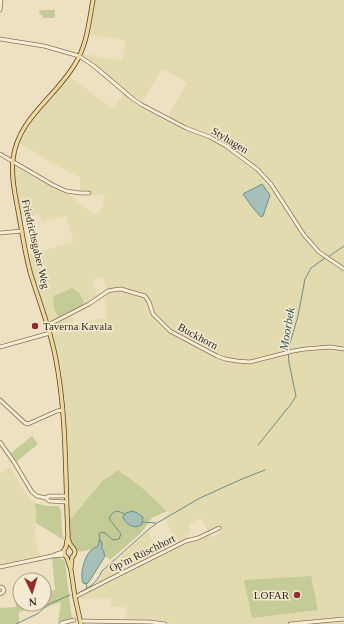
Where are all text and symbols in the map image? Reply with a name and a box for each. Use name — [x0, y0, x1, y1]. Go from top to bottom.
street label: Styhagen — [209, 124, 251, 156]
street label: Friedrichsgaber Weg — [20, 198, 52, 290]
water label: Moorbek — [276, 306, 298, 353]
place label: Taverna Kavala — [43, 320, 112, 332]
marker: Taverna Kavala — [30, 321, 40, 331]
street label: Buckhorn — [176, 321, 220, 352]
street label: Op'm Rüschhort — [107, 532, 177, 574]
north arrow — [12, 572, 52, 612]
place label: LOFAR — [254, 589, 290, 601]
marker: LOFAR — [292, 590, 302, 600]
text: N — [28, 596, 37, 608]

